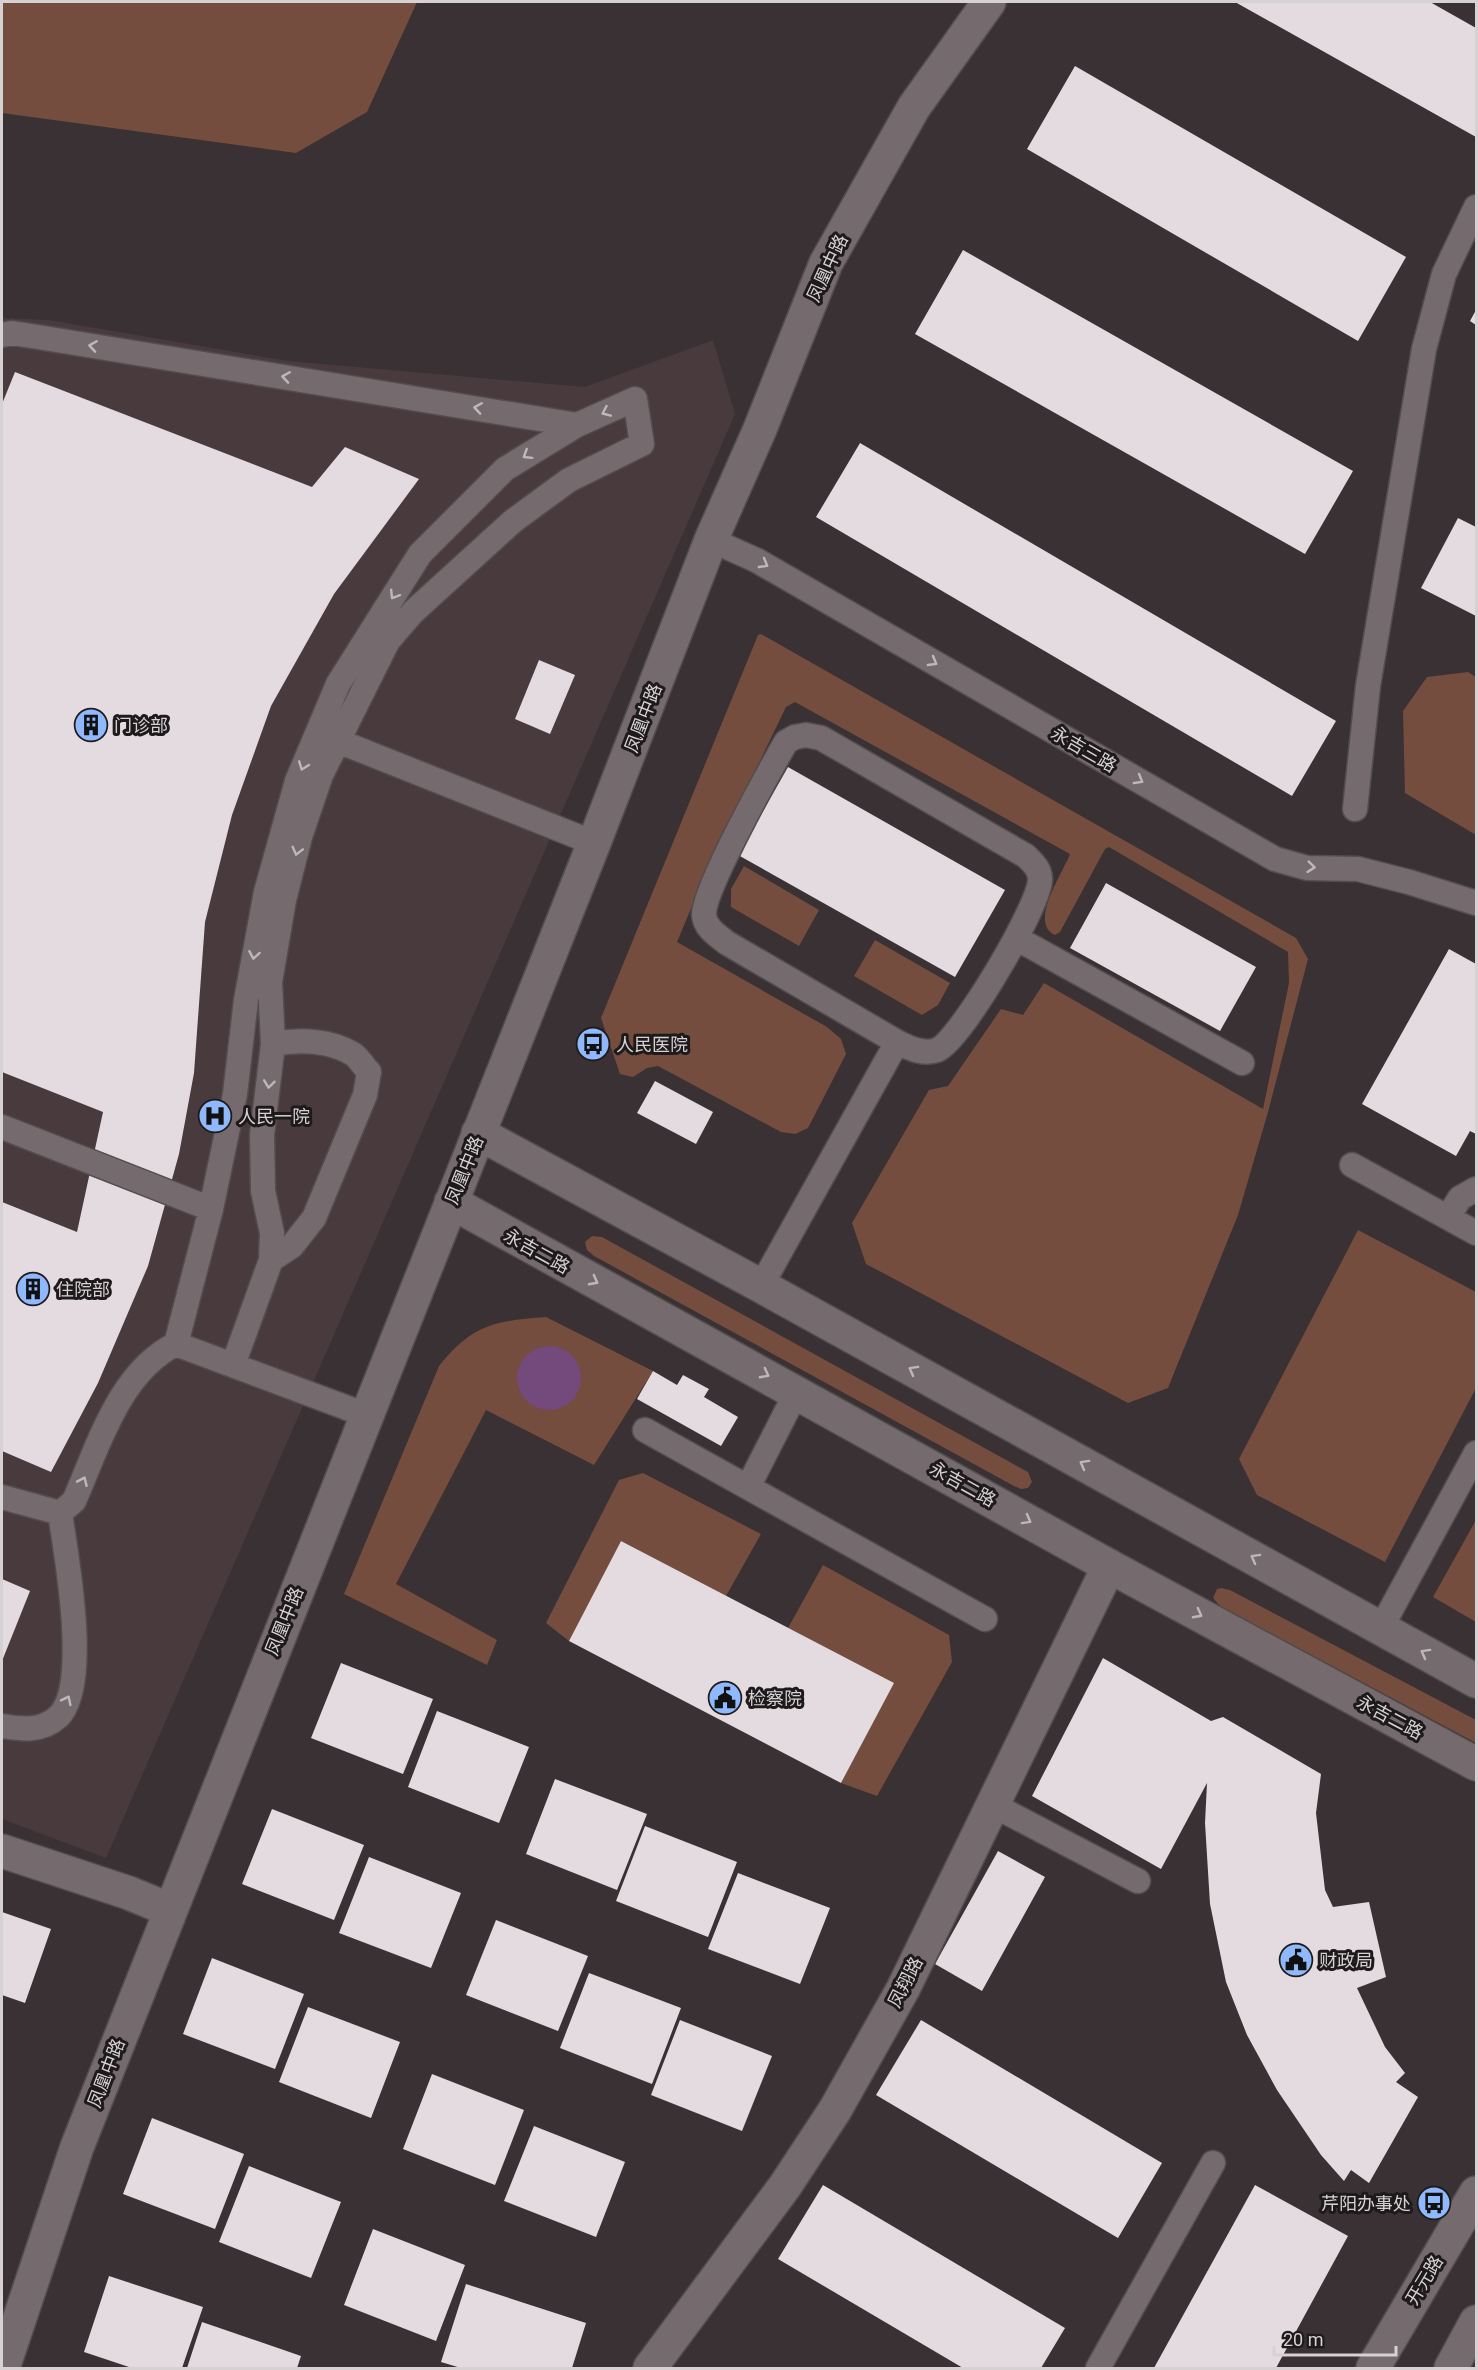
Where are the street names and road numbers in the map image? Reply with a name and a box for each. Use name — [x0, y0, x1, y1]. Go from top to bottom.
street label: 凤凰中路 — [802, 231, 852, 305]
street label: 凤凰中路 — [620, 681, 666, 755]
street label: 永吉三路 — [1048, 722, 1120, 776]
street label: 凤凰中路 — [441, 1133, 487, 1207]
street label: 永吉二路 — [500, 1224, 574, 1278]
street label: 永吉二路 — [926, 1457, 1000, 1511]
street label: 凤凰中路 — [261, 1584, 307, 1658]
street label: 永吉二路 — [1353, 1691, 1427, 1743]
street label: 凤翔路 — [883, 1953, 927, 2011]
street label: 凤凰中路 — [83, 2036, 129, 2110]
street label: 开元路 — [1401, 2251, 1447, 2309]

